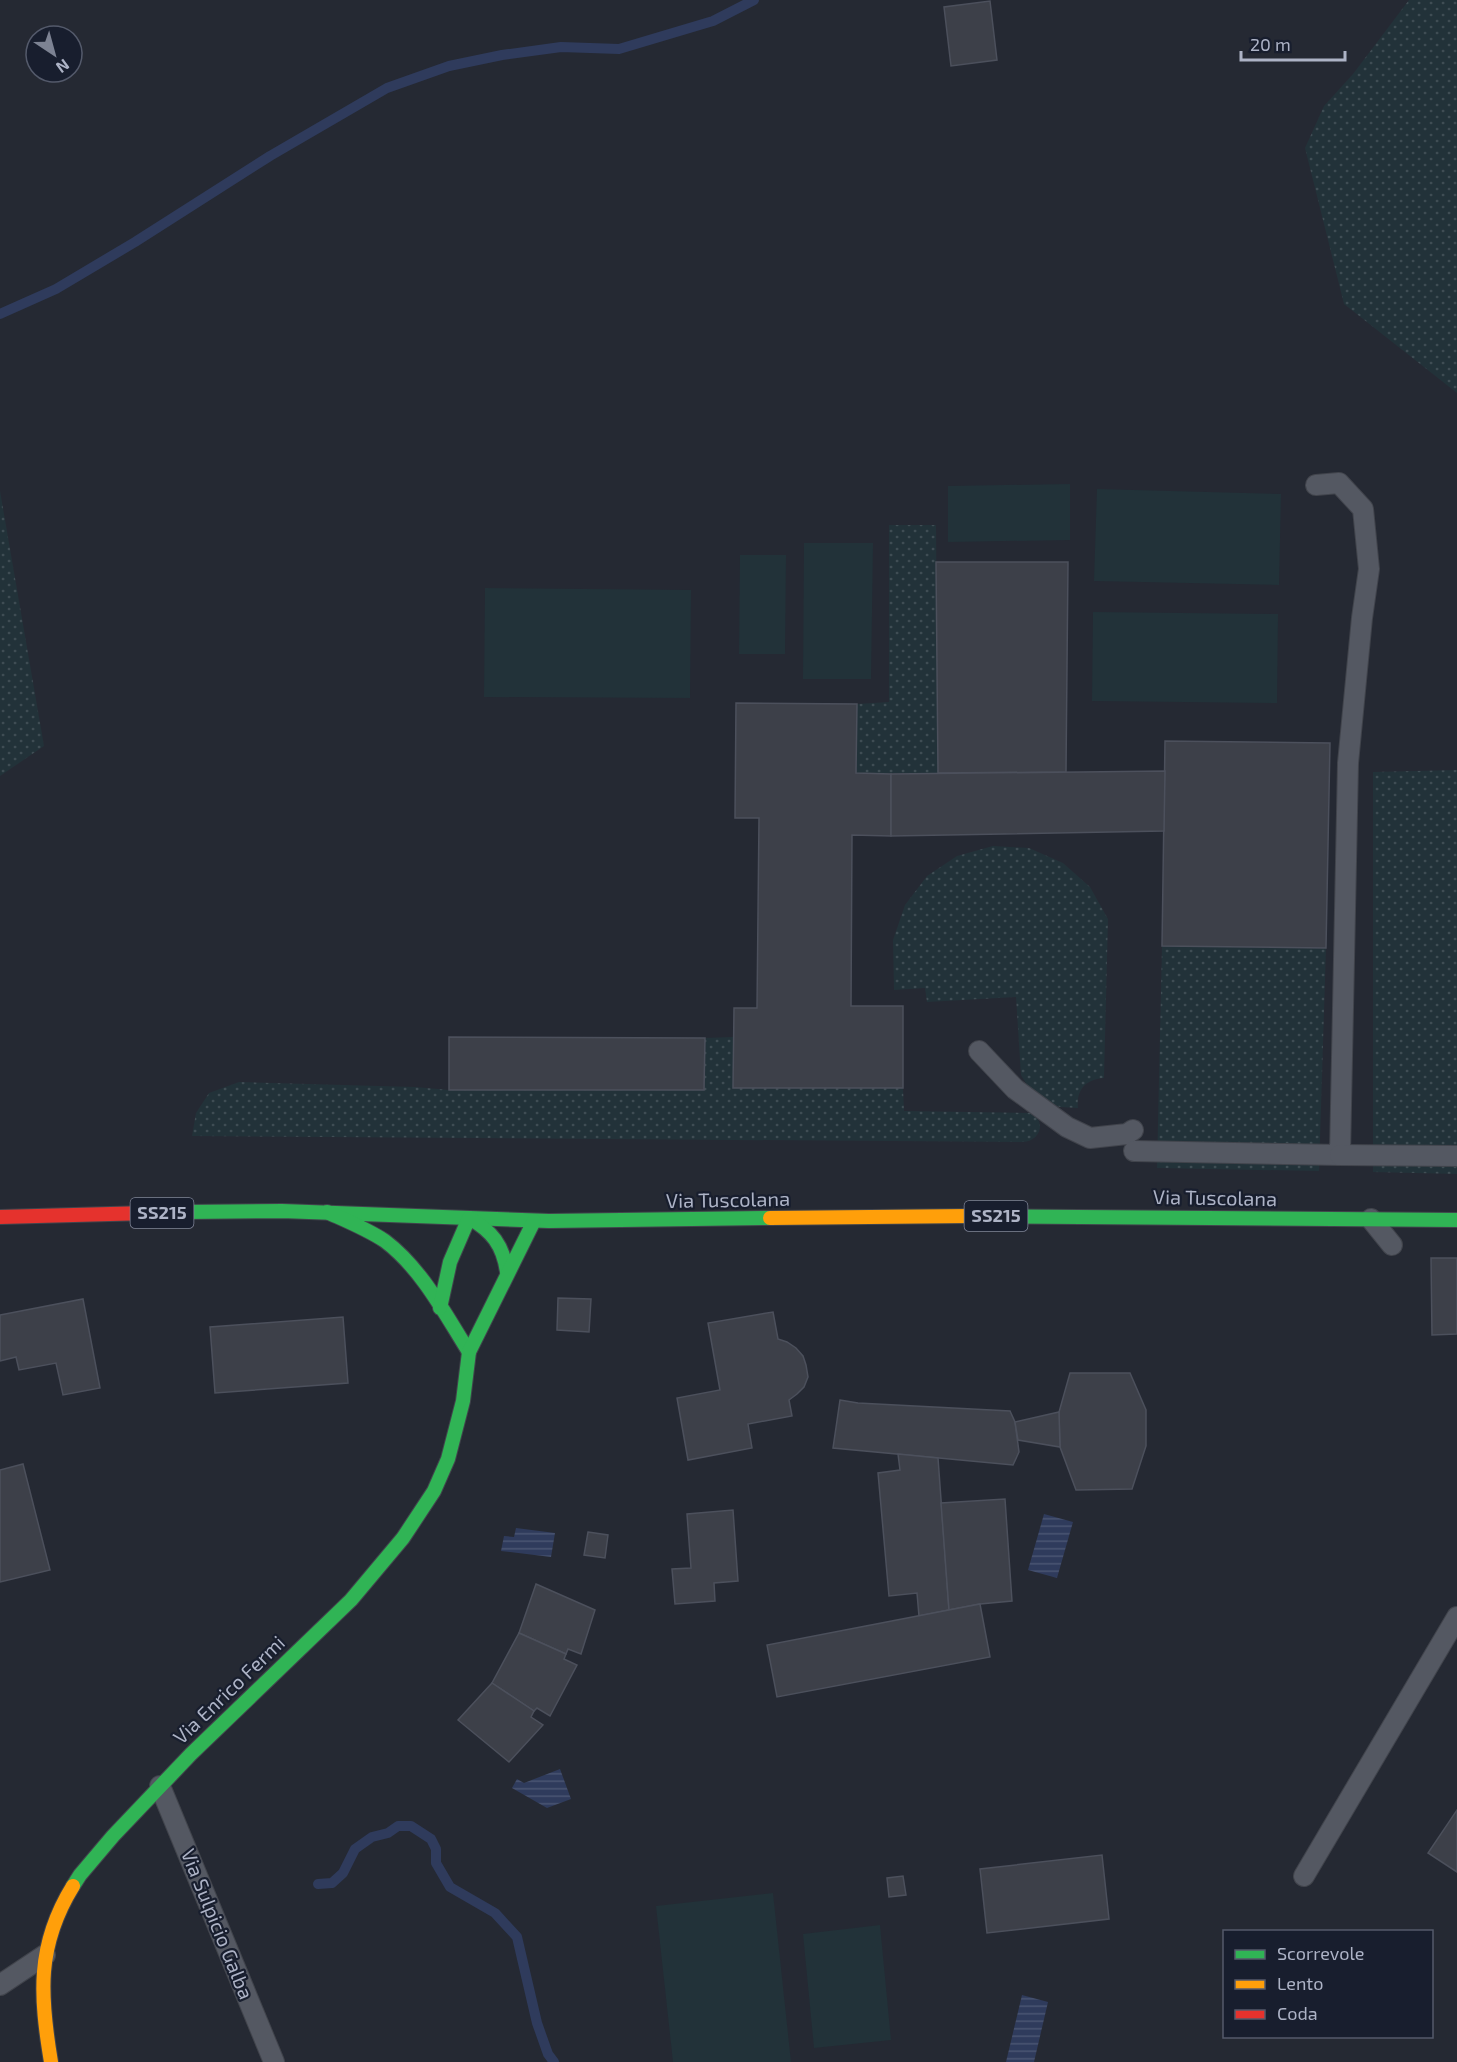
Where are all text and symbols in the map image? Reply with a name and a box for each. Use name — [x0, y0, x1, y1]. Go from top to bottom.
north arrow — [24, 24, 84, 84]
scale bar — [1241, 24, 1344, 62]
text: 20 m — [1250, 33, 1291, 55]
text: N — [53, 55, 73, 78]
street label: Via Tuscolana — [1153, 1184, 1277, 1210]
street label: Via Tuscolana — [666, 1186, 790, 1212]
road number: SS215 — [130, 1198, 194, 1228]
road number: SS215 — [964, 1201, 1028, 1231]
street label: Via Enrico Fermi — [168, 1630, 289, 1748]
street label: Via Sulpicio Galba — [177, 1845, 259, 2002]
legend — [1223, 1930, 1433, 2038]
text: Scorrevole — [1277, 1942, 1364, 1964]
text: Lento — [1277, 1972, 1323, 1994]
text: Coda — [1277, 2002, 1318, 2024]

